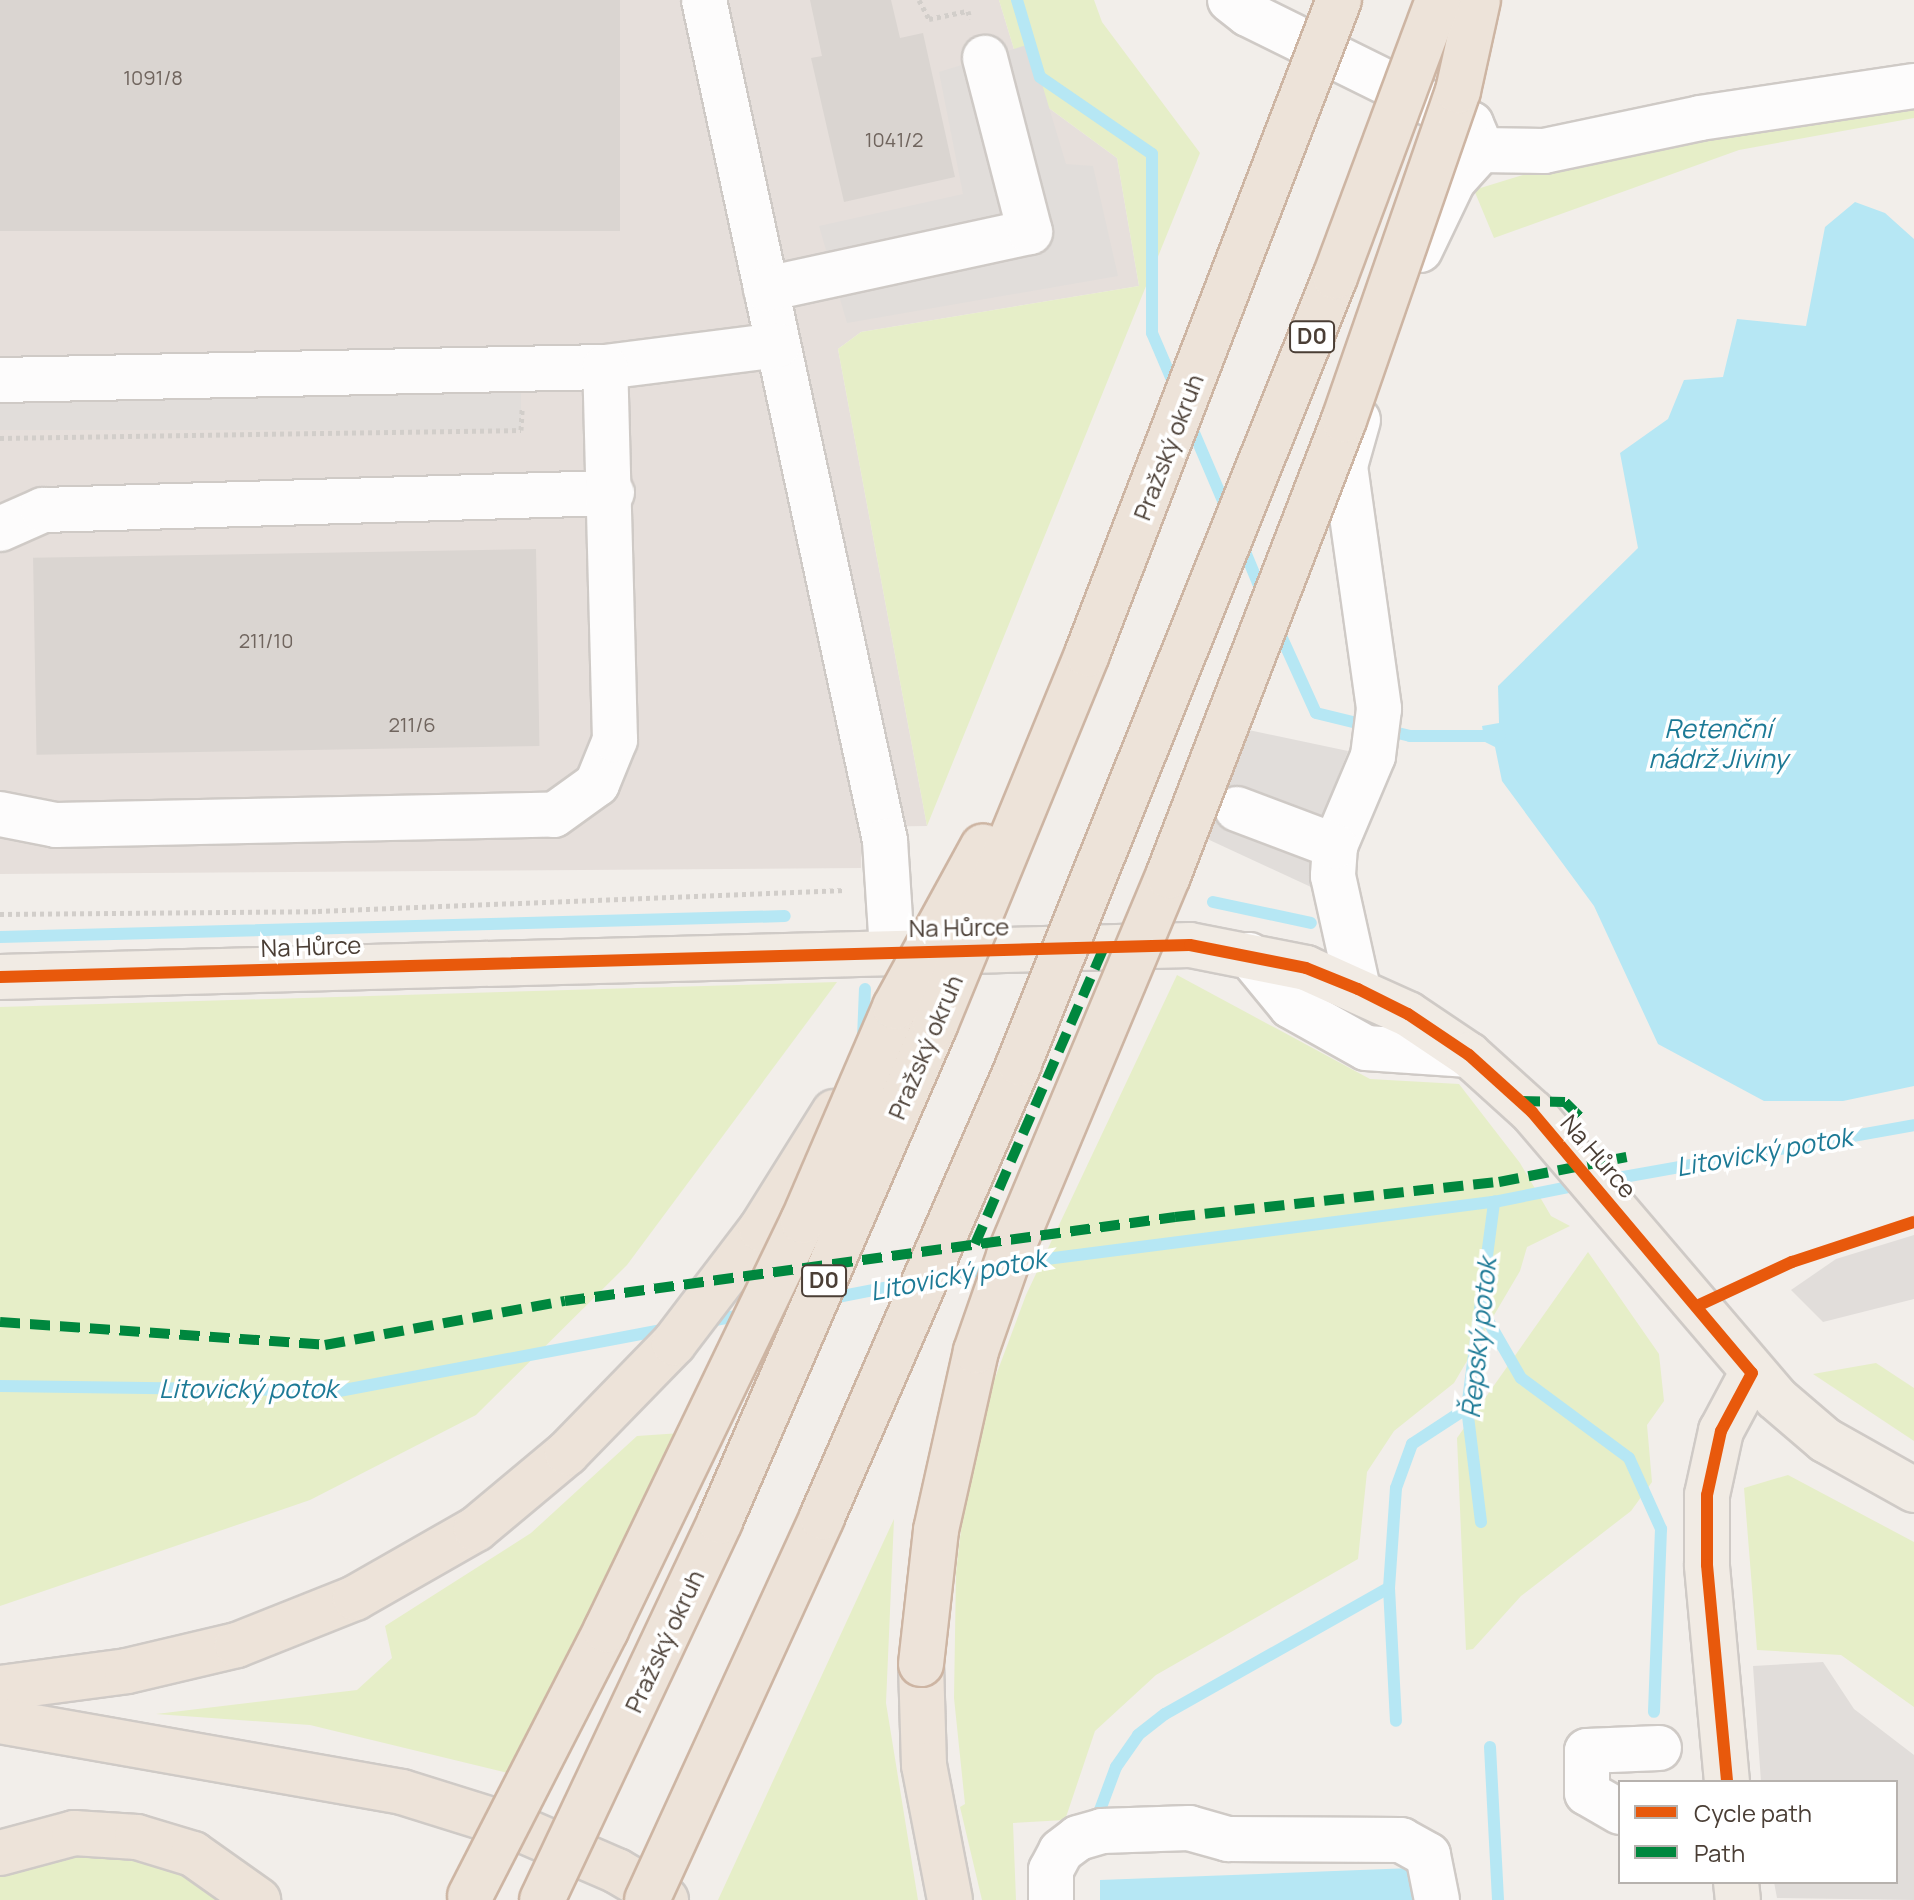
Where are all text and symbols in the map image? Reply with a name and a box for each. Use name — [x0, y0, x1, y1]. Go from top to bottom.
house number: 1091/8 — [123, 65, 183, 89]
house number: 1041/2 — [865, 127, 923, 151]
road number: D0 — [1288, 319, 1336, 355]
street label: Pražský okruh — [1127, 370, 1209, 524]
house number: 211/10 — [239, 628, 293, 652]
house number: 211/6 — [388, 712, 436, 736]
water label: Retenční nádrž Jiviny — [1648, 713, 1788, 774]
street label: Na Hůrce — [908, 912, 1010, 942]
street label: Na Hůrce — [260, 930, 362, 962]
street label: Pražský okruh — [882, 971, 968, 1123]
street label: Na Hůrce — [1555, 1109, 1643, 1203]
water label: Litovický potok — [1673, 1121, 1855, 1183]
water label: Litovický potok — [867, 1243, 1049, 1307]
water label: Řepský potok — [1455, 1256, 1503, 1420]
road number: D0 — [800, 1263, 848, 1299]
water label: Litovický potok — [159, 1373, 337, 1405]
street label: Pražský okruh — [618, 1565, 710, 1717]
legend — [1618, 1780, 1898, 1884]
text: Cycle path — [1694, 1796, 1812, 1829]
text: Path — [1694, 1836, 1745, 1869]

